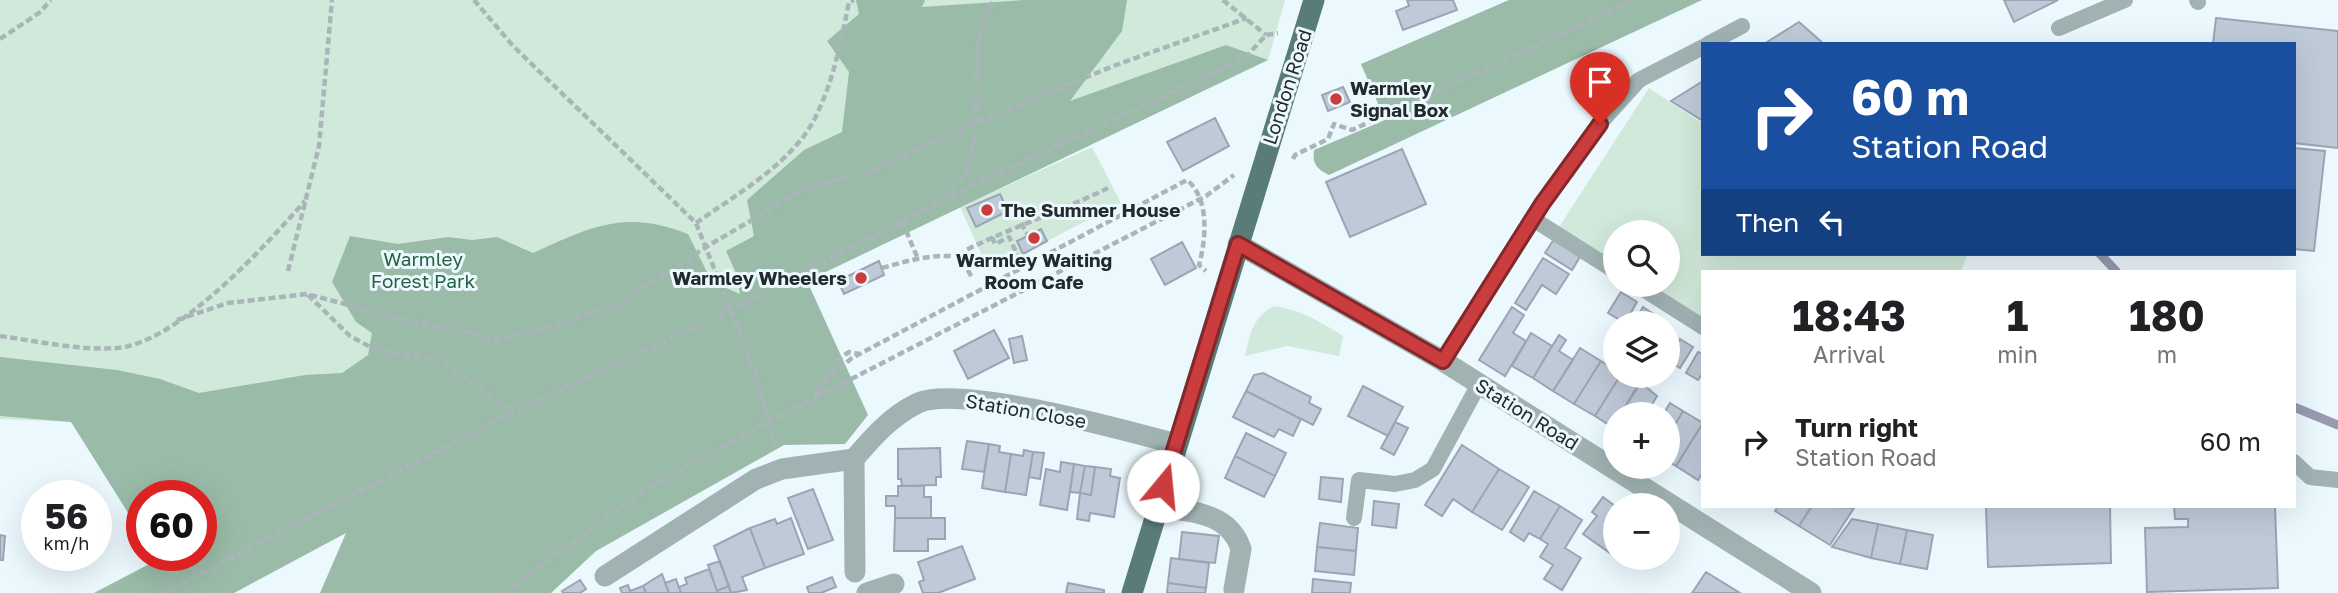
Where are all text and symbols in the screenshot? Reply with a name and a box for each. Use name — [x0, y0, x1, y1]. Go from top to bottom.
street label: London Road — [1257, 26, 1316, 147]
pin — [1570, 52, 1630, 124]
icon: arrive — [1581, 63, 1619, 101]
text: 60 m — [1851, 67, 1969, 126]
icon: right — [1736, 70, 1827, 161]
place label: Warmley Signal Box — [1350, 76, 1449, 121]
marker: Warmley Signal Box — [1328, 91, 1344, 107]
text: Station Road — [1851, 127, 2048, 165]
place label: The Summer House — [1001, 198, 1180, 221]
marker: The Summer House — [979, 202, 995, 218]
icon: left — [1813, 203, 1851, 241]
text: Then — [1736, 207, 1799, 238]
map controls — [1603, 220, 1680, 570]
button: search — [1603, 220, 1680, 297]
marker: Warmley Waiting Room Cafe — [1026, 230, 1042, 246]
park label: Warmley Forest Park — [371, 247, 475, 292]
place label: Warmley Waiting Room Cafe — [956, 248, 1112, 293]
place label: Warmley Wheelers — [672, 266, 847, 289]
marker: Warmley Wheelers — [853, 270, 869, 286]
text: 18:43 — [1792, 290, 1906, 340]
text: 1 — [2007, 290, 2028, 340]
text: 180 — [2129, 290, 2205, 340]
button: layers — [1603, 311, 1680, 388]
text: Arrival — [1813, 340, 1885, 368]
text: min — [1997, 340, 2038, 368]
text: m — [2157, 340, 2177, 368]
street label: Station Road — [1472, 373, 1583, 454]
street label: Station Close — [964, 389, 1088, 432]
button: + — [1603, 402, 1680, 479]
text: Turn right — [1795, 412, 1918, 443]
icon: right — [1736, 423, 1774, 461]
text: 60 m — [2200, 426, 2261, 457]
text: Station Road — [1795, 443, 1937, 471]
position arrow — [1126, 449, 1200, 523]
speed limit sign: 60 — [126, 480, 217, 571]
button: − — [1603, 493, 1680, 570]
text: 56 — [45, 495, 88, 537]
text: km/h — [44, 532, 89, 554]

